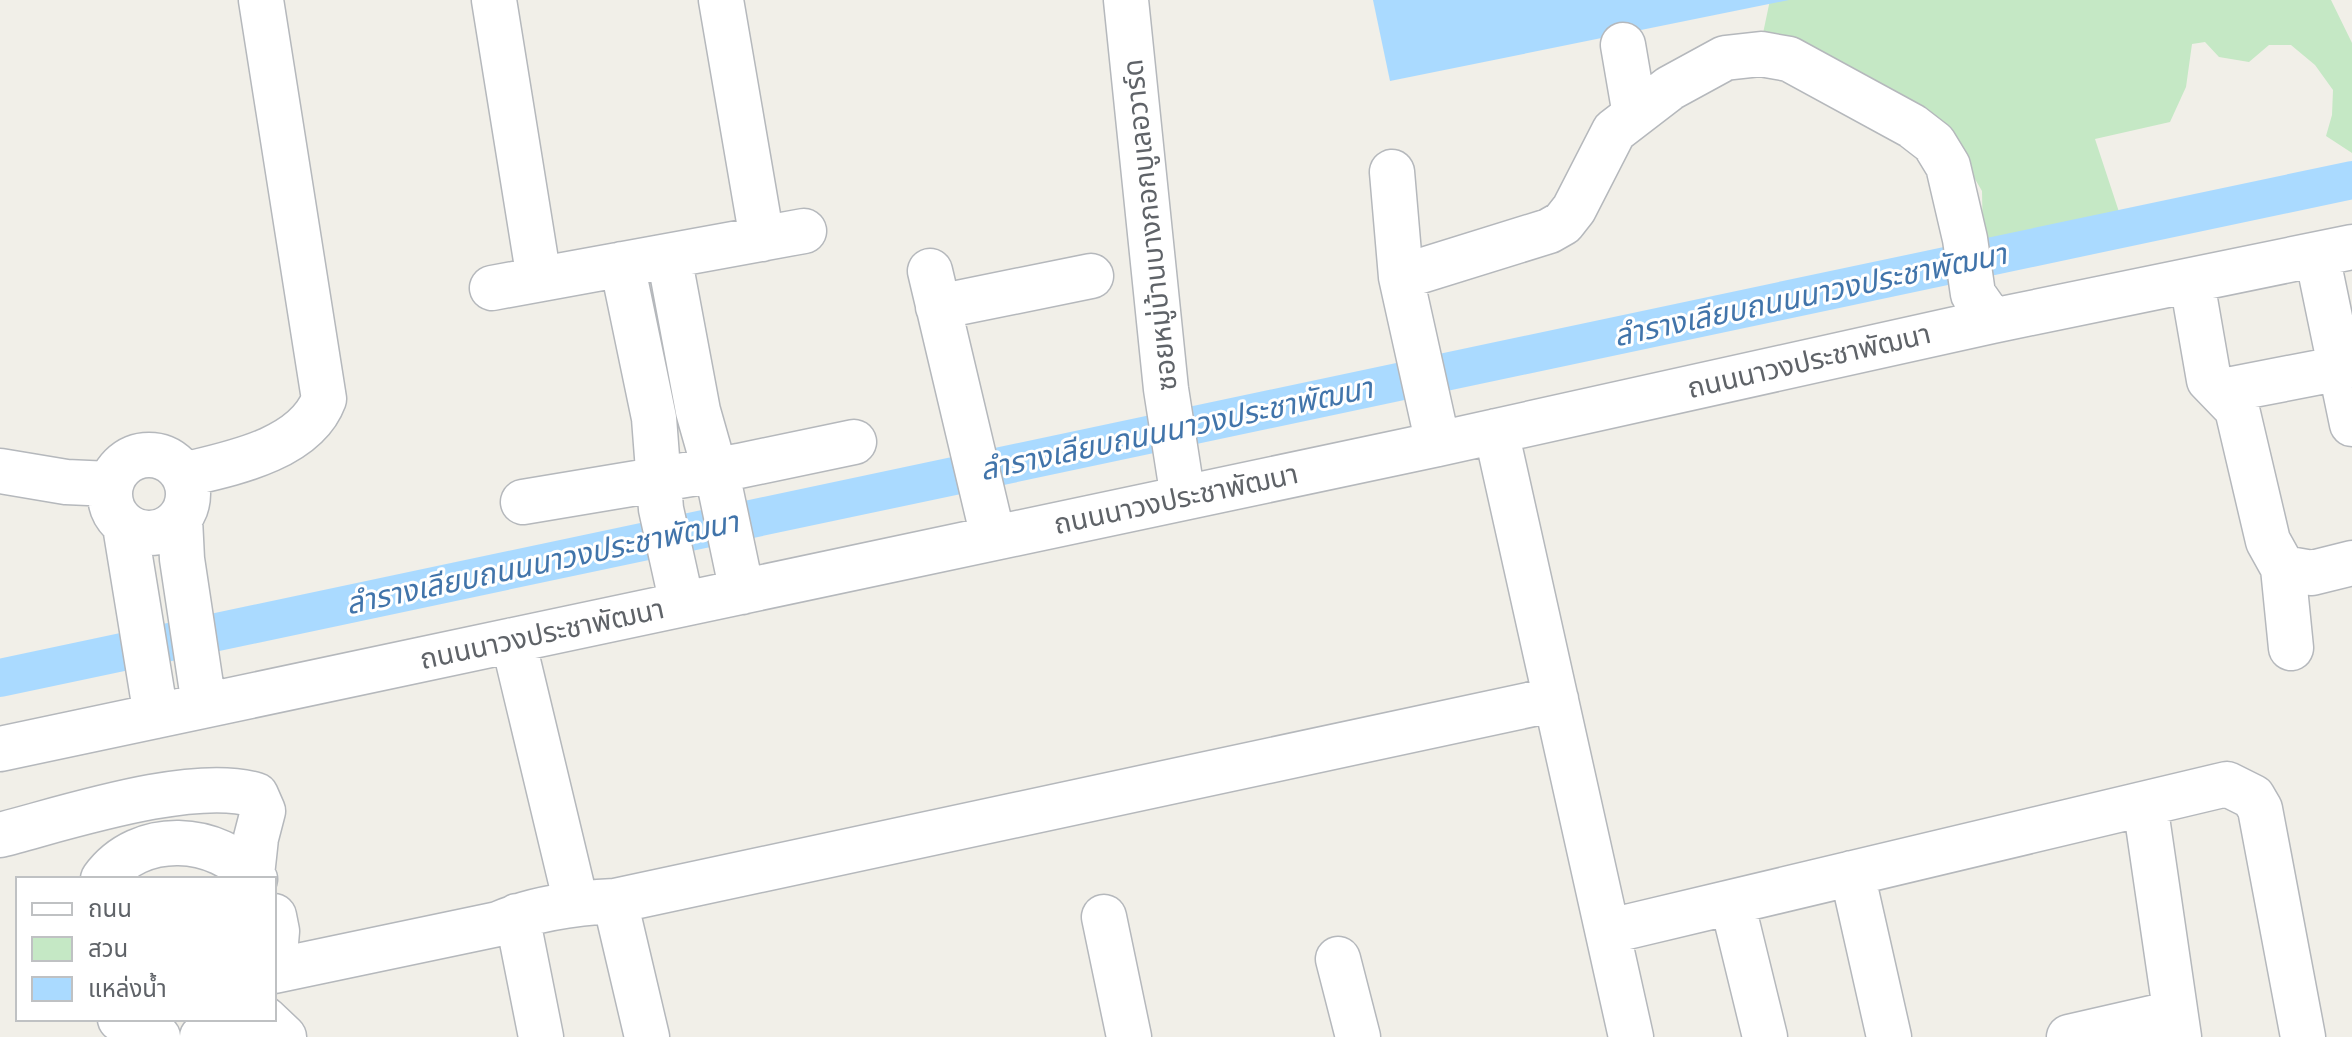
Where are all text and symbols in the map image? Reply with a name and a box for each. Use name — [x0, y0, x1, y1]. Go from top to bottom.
street label: ซอยหมู่บ้านบางกอกบูเลอวาร์ด — [1116, 57, 1185, 392]
water label: ลำรางเลียบถนนนาวงประชาพัฒนา — [1610, 235, 2011, 354]
street label: ถนนนาวงประชาพัฒนา — [1684, 317, 1934, 405]
water label: ลำรางเลียบถนนนาวงประชาพัฒนา — [976, 369, 1377, 488]
street label: ถนนนาวงประชาพัฒนา — [1051, 457, 1301, 541]
water label: ลำรางเลียบถนนนาวงประชาพัฒนา — [342, 503, 743, 622]
street label: ถนนนาวงประชาพัฒนา — [417, 592, 667, 676]
legend — [16, 877, 276, 1021]
text: ถนน — [88, 895, 132, 923]
text: สวน — [88, 935, 128, 963]
text: แหล่งน้ำ — [88, 972, 167, 1003]

